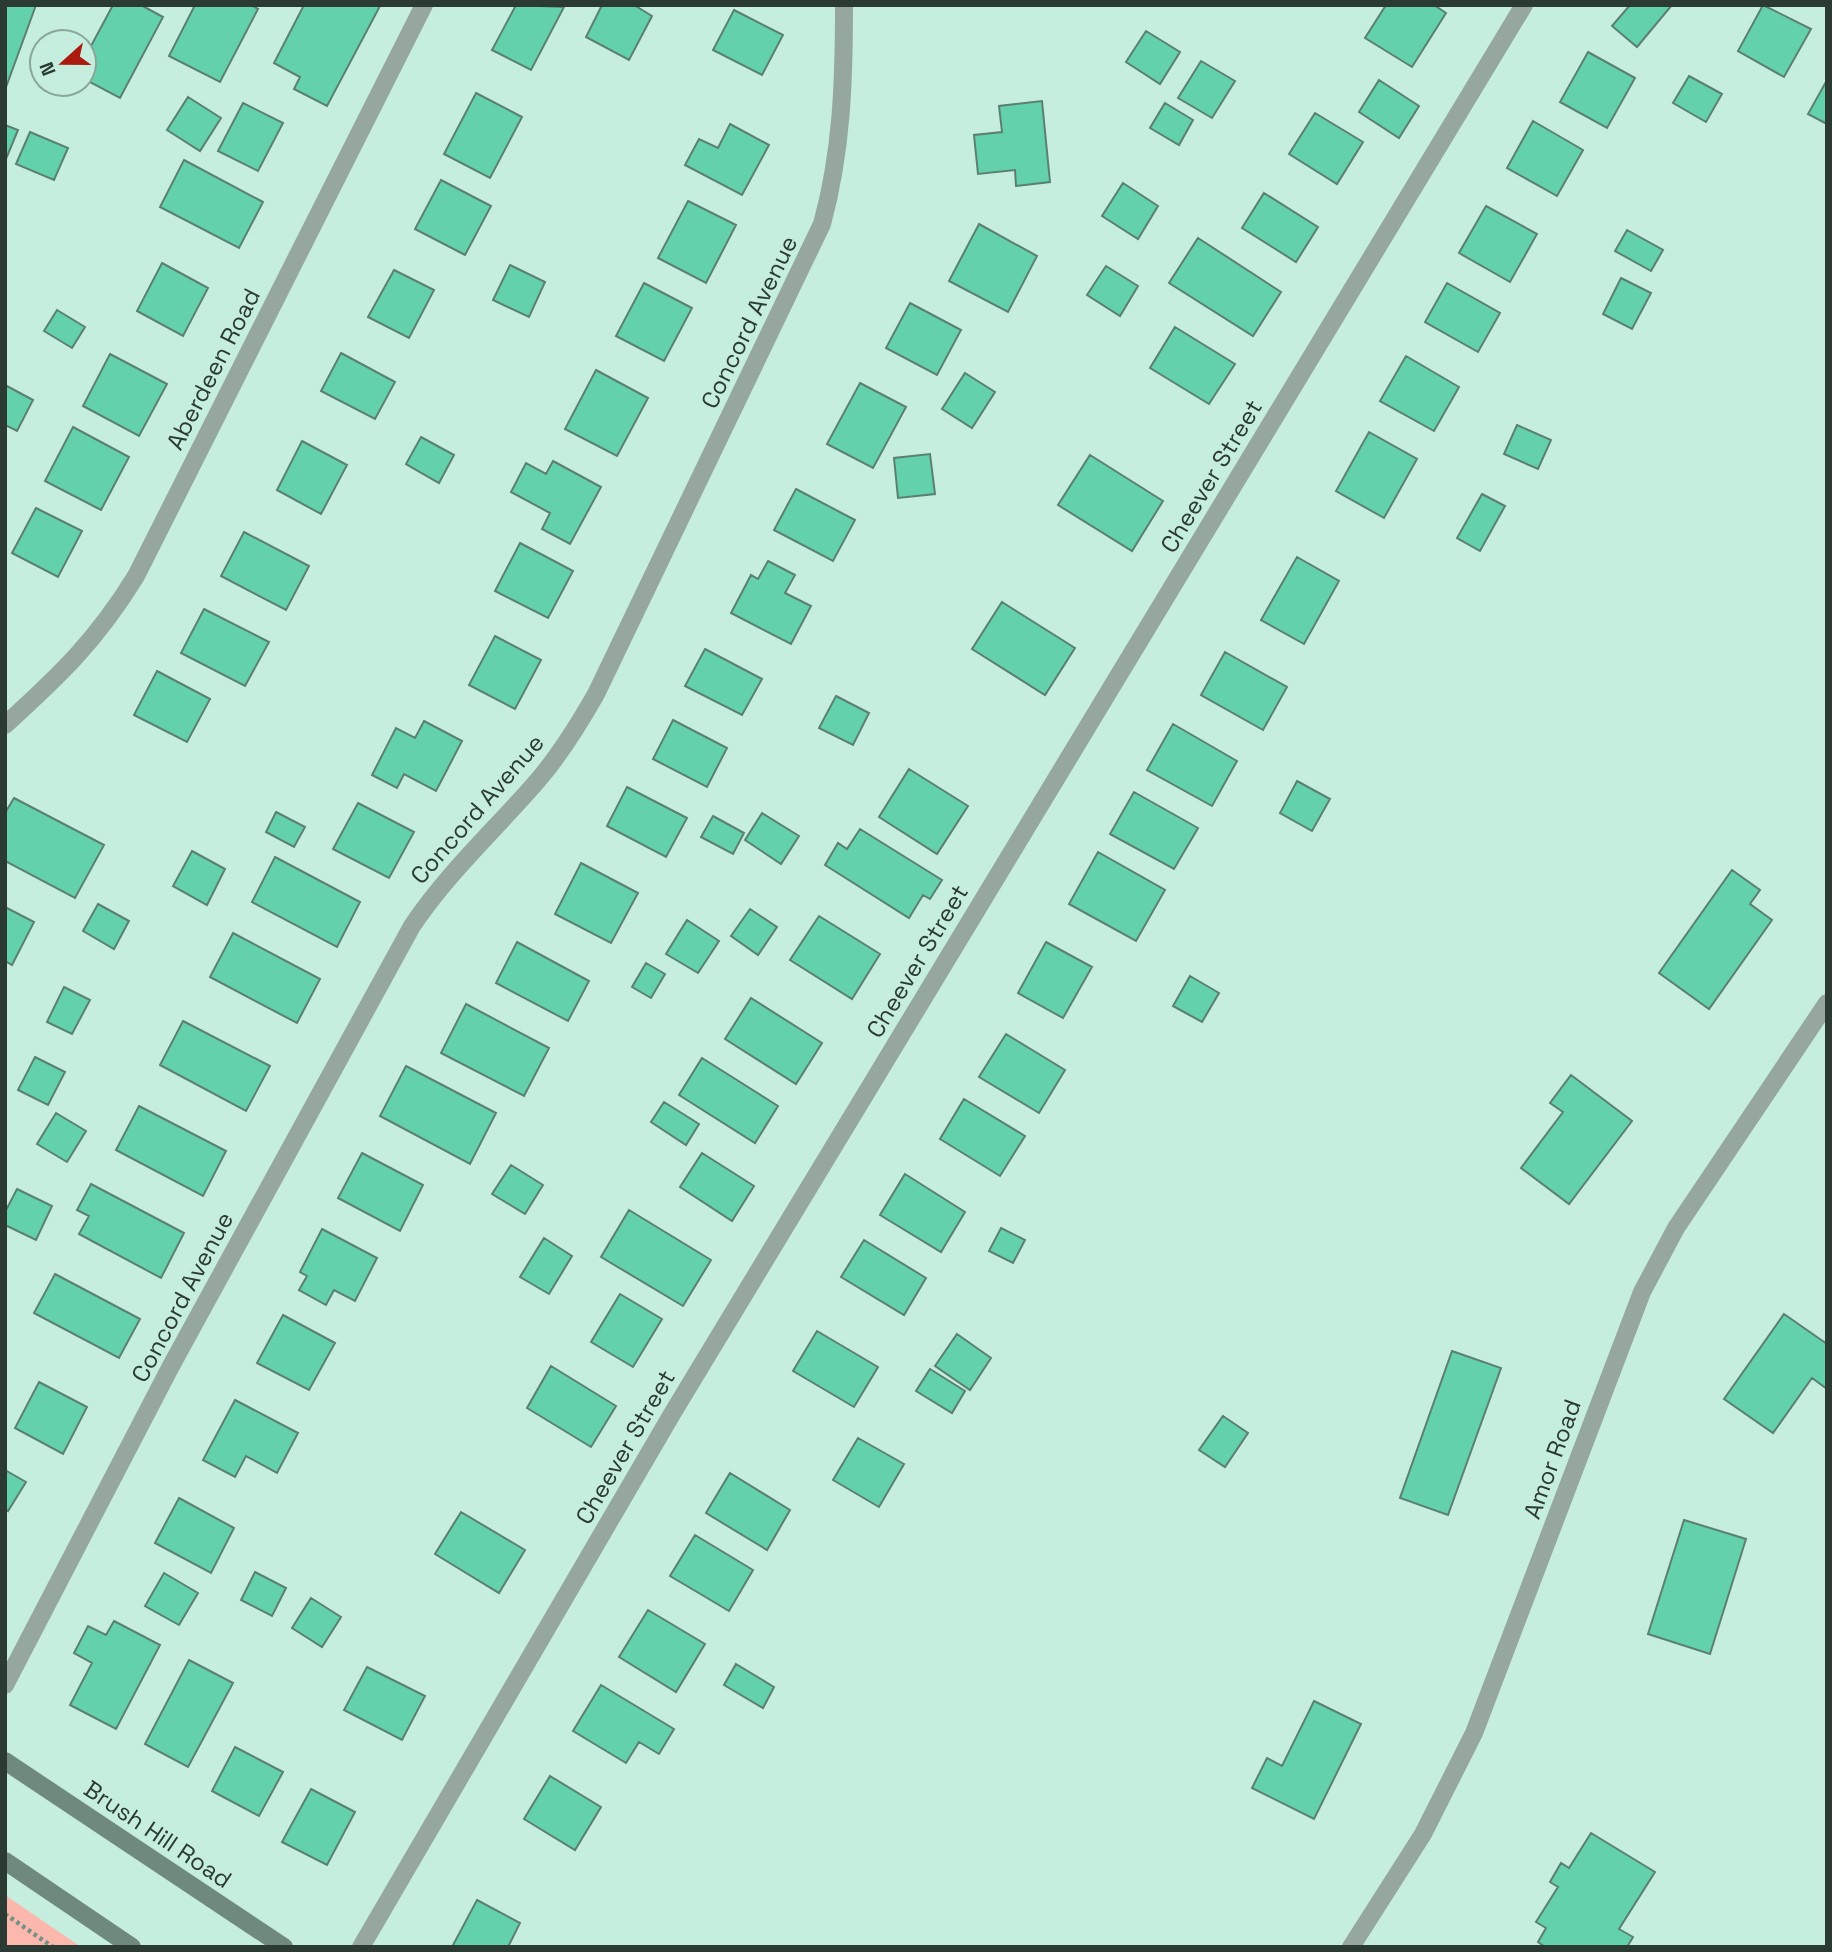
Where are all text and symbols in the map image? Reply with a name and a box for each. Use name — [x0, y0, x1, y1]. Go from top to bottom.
north arrow — [28, 28, 98, 98]
text: N — [34, 58, 62, 79]
street label: Concord Avenue — [694, 230, 804, 414]
street label: Aberdeen Road — [159, 283, 267, 455]
street label: Cheever Street — [1153, 394, 1269, 558]
street label: Concord Avenue — [403, 728, 551, 890]
street label: Cheever Street — [859, 879, 975, 1043]
street label: Concord Avenue — [124, 1206, 240, 1388]
street label: Cheever Street — [568, 1364, 682, 1530]
street label: Amor Road — [1516, 1395, 1588, 1523]
street label: Brush Hill Road — [78, 1773, 238, 1895]

